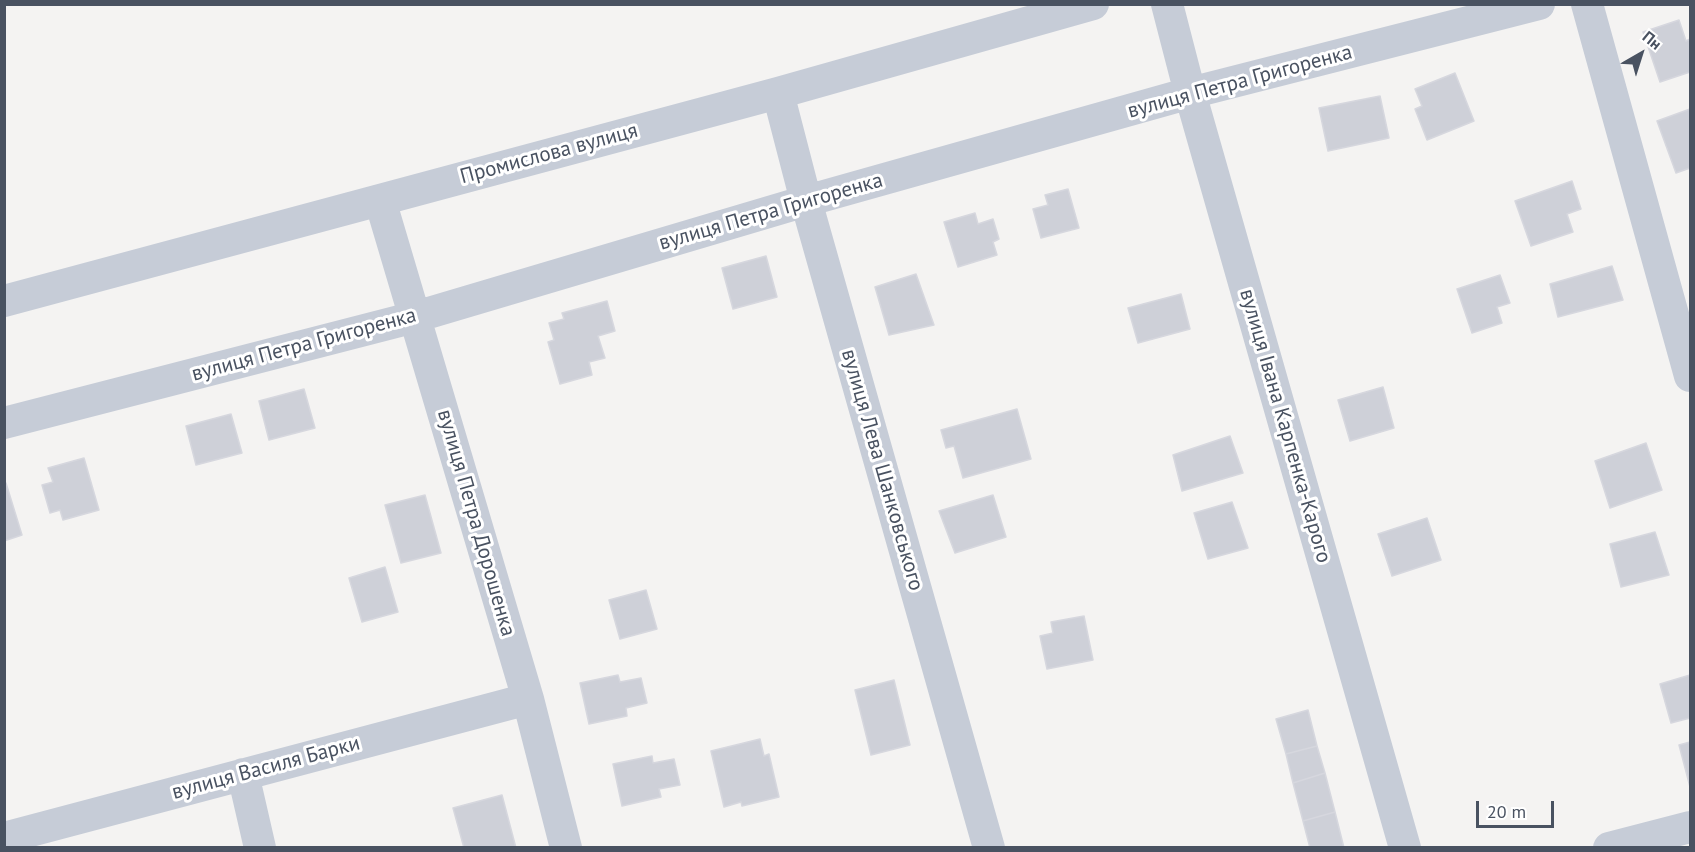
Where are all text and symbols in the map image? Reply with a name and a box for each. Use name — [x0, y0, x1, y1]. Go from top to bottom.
north arrow — [1611, 24, 1671, 84]
text: Пн — [1639, 26, 1666, 54]
street label: вулиця Петра Григоренка — [1125, 40, 1355, 124]
street label: Промислова вулиця — [457, 118, 641, 190]
street label: вулиця Петра Григоренка — [656, 168, 886, 256]
street label: вулиця Івана Карпенка-Карого — [1234, 286, 1336, 566]
street label: вулиця Петра Григоренка — [189, 303, 419, 387]
street label: вулиця Лева Шанковського — [835, 346, 929, 594]
street label: вулиця Петра Дорошенка — [432, 407, 520, 639]
street label: вулиця Василя Барки — [169, 731, 363, 805]
scale bar — [1479, 789, 1557, 827]
text: 20 m — [1487, 800, 1526, 823]

